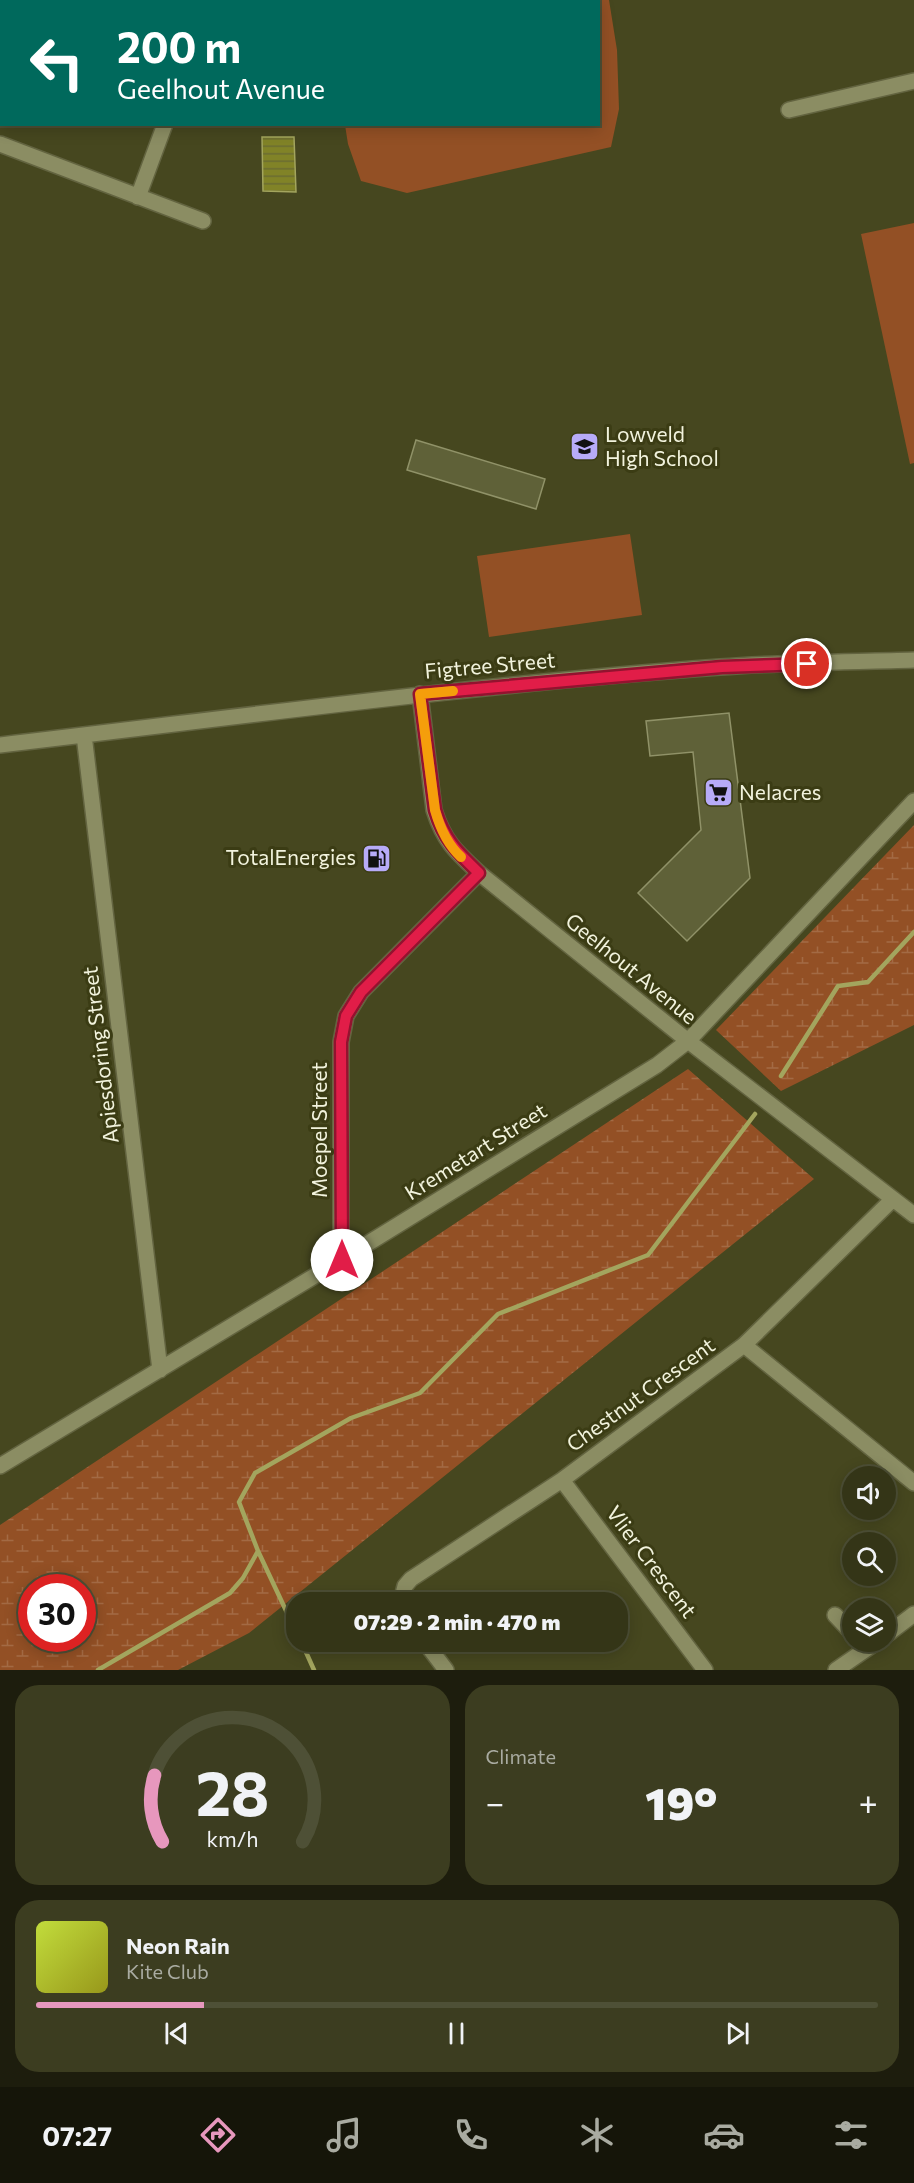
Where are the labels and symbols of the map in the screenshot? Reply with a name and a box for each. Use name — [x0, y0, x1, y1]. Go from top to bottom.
place label: Lowveld High School — [605, 421, 719, 470]
school or university icon: Lowveld High School — [568, 431, 600, 463]
pin — [781, 638, 832, 689]
street label: Figtree Street — [424, 646, 556, 683]
supermarket icon: Nelacres — [702, 777, 734, 809]
place label: Nelacres — [739, 779, 821, 804]
fuel station icon: TotalEnergies — [361, 842, 393, 874]
place label: TotalEnergies — [225, 844, 356, 869]
street label: Geelhout Avenue — [561, 907, 703, 1028]
street label: Apiesdoring Street — [76, 965, 123, 1145]
street label: Moepel Street — [306, 1062, 331, 1198]
street label: Kremetart Street — [400, 1097, 551, 1204]
position arrow — [310, 1228, 374, 1292]
street label: Chestnut Crescent — [561, 1332, 719, 1456]
street label: Vlier Crescent — [602, 1500, 702, 1622]
speed limit sign: 30 — [18, 1574, 96, 1652]

